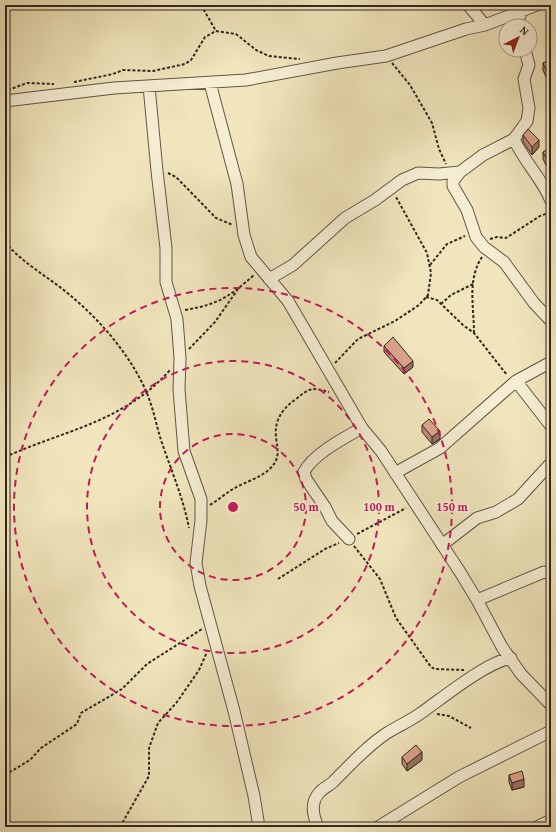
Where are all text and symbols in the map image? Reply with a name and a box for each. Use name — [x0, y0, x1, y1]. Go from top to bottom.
north arrow — [498, 18, 538, 58]
text: N — [517, 22, 533, 39]
text: 50 m — [293, 498, 319, 515]
text: 100 m — [363, 498, 396, 515]
text: 150 m — [436, 498, 469, 515]
centre of rings — [226, 500, 240, 514]

